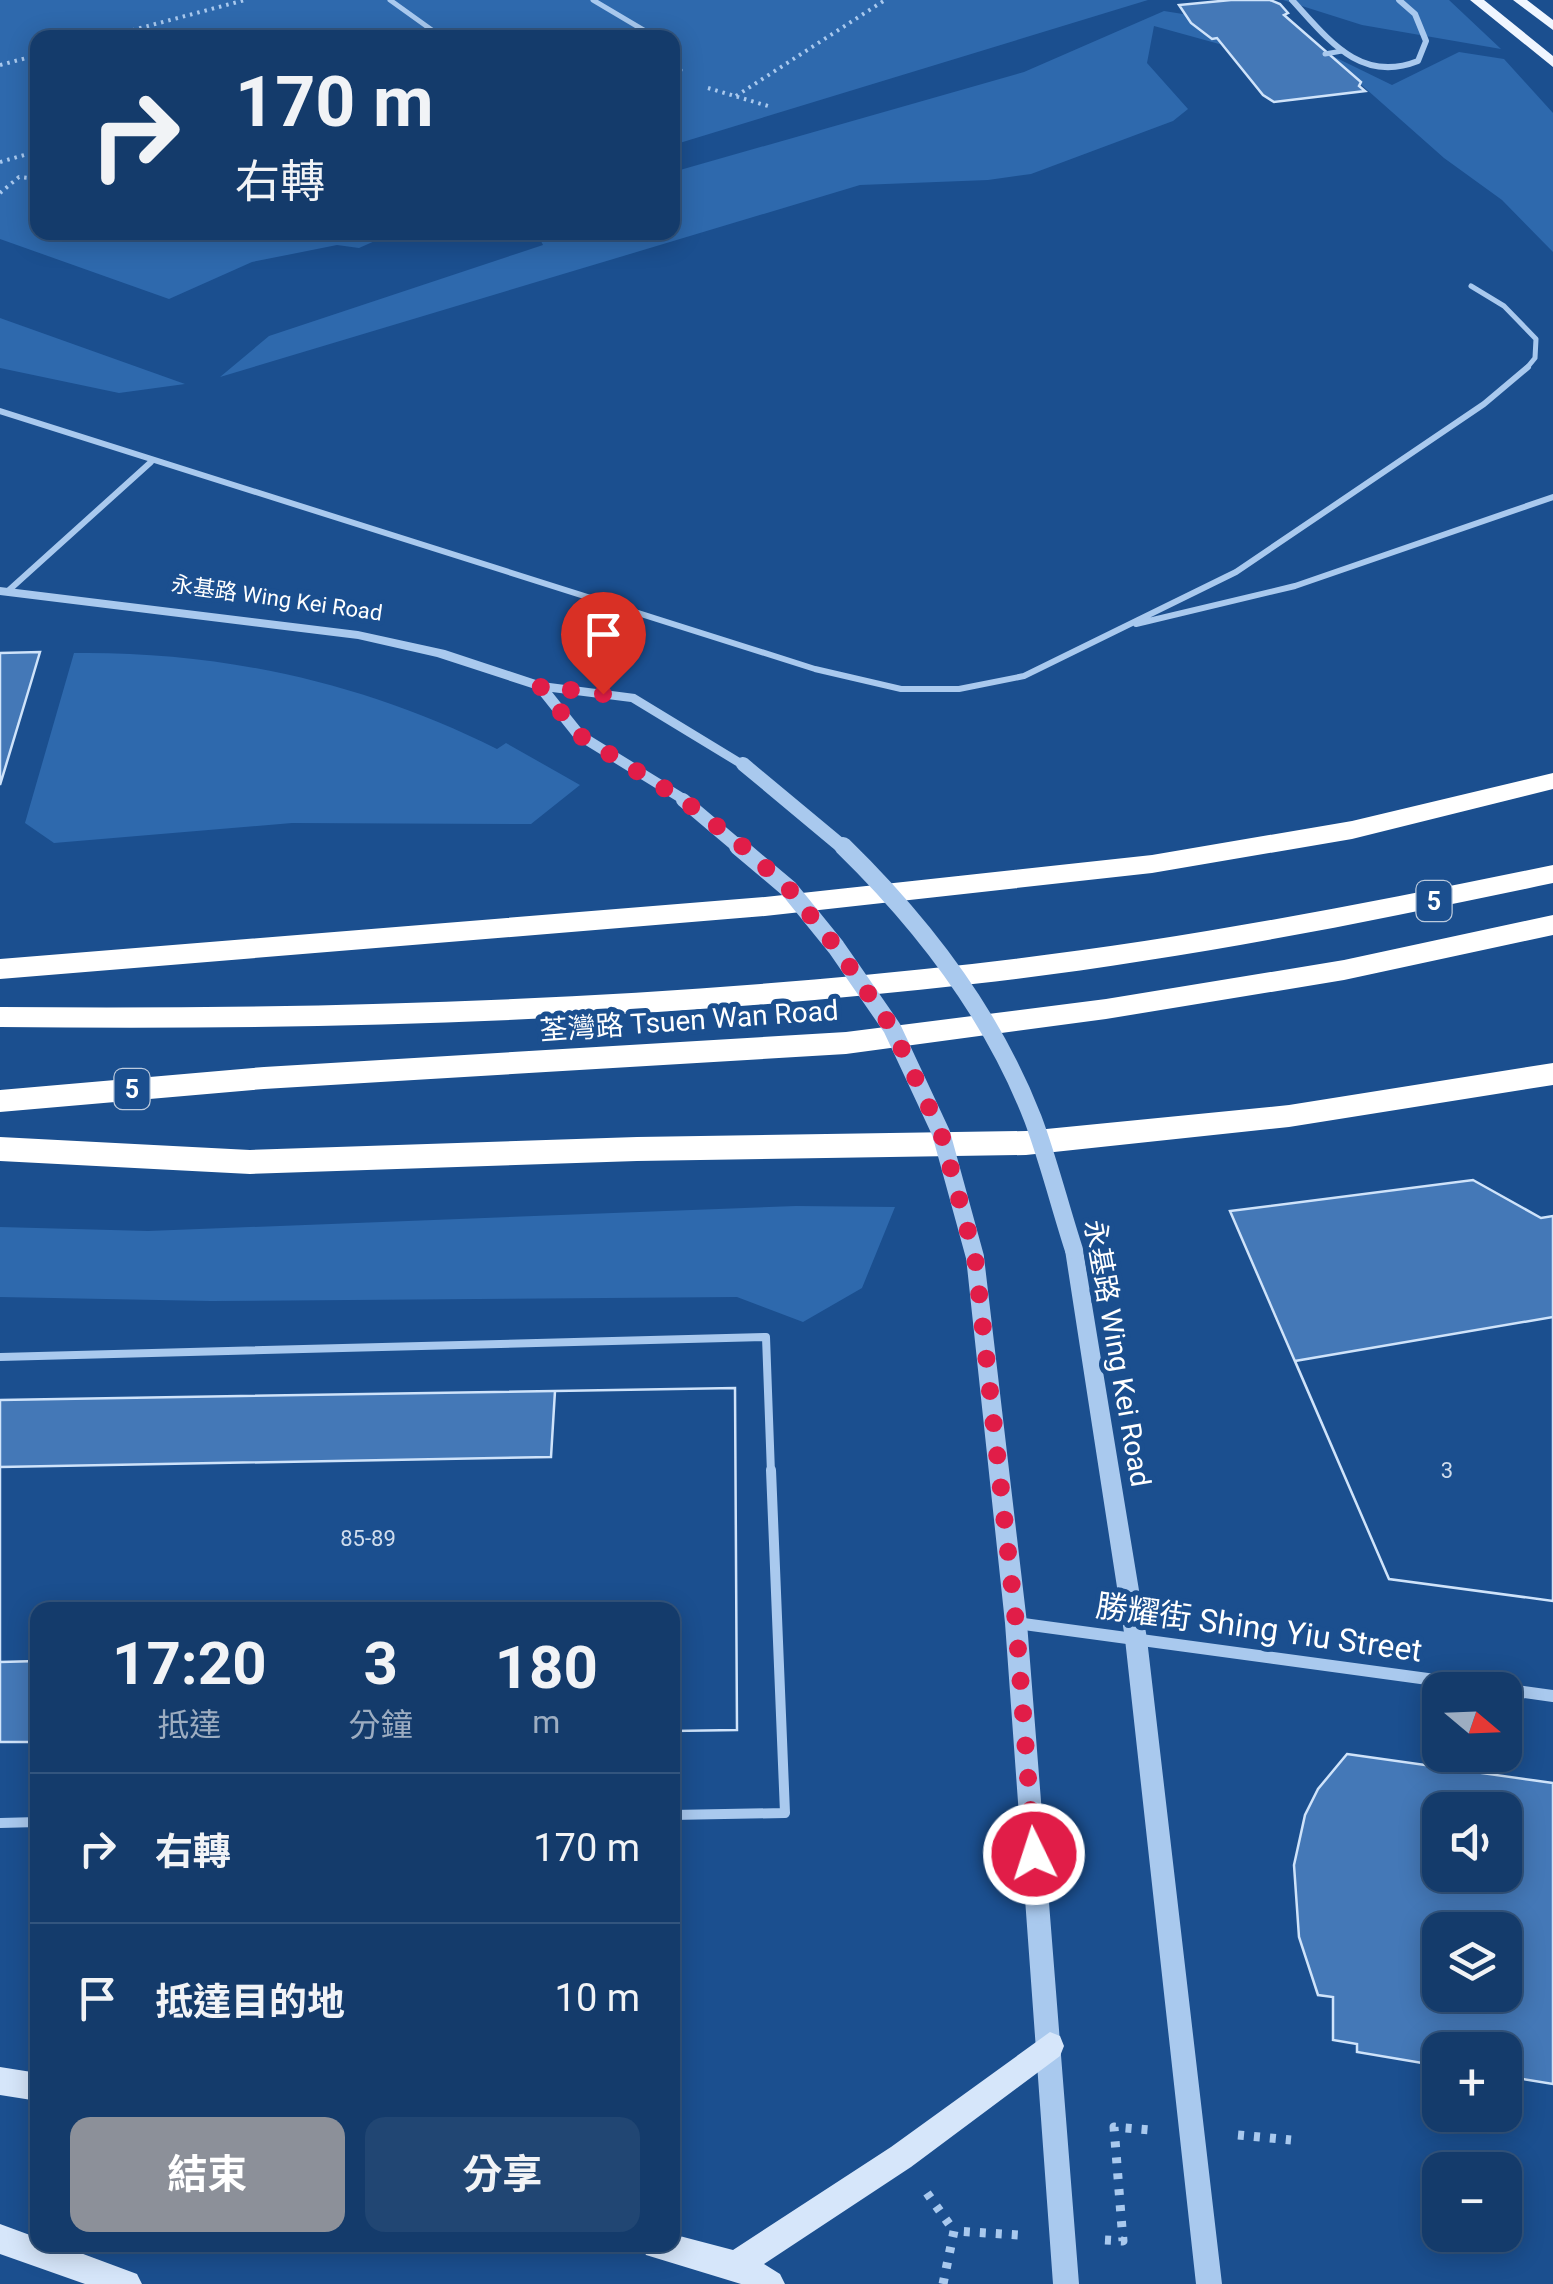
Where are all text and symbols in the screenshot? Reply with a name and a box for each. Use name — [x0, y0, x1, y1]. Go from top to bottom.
text: 170 m — [235, 61, 434, 143]
icon: right — [70, 70, 200, 200]
text: 右轉 — [235, 155, 325, 208]
street label: 永基路 Wing Kei Road — [170, 571, 384, 626]
pin — [561, 592, 646, 695]
icon: arrive — [576, 607, 631, 662]
road number: 5 — [1416, 881, 1452, 921]
street label: 荃灣路 Tsuen Wan Road — [539, 994, 840, 1047]
road number: 5 — [114, 1069, 150, 1109]
street label: 永基路 Wing Kei Road — [1078, 1217, 1157, 1489]
house number: 3 — [1441, 1458, 1453, 1483]
house number: 85-89 — [340, 1526, 396, 1551]
street label: 勝耀街 Shing Yiu Street — [1093, 1586, 1425, 1670]
text: 17:20 — [112, 1628, 267, 1699]
text: 3 — [363, 1628, 398, 1699]
text: 180 — [495, 1632, 598, 1703]
north arrow — [1422, 1672, 1522, 1772]
map controls — [1422, 1672, 1522, 2252]
text: m — [532, 1703, 560, 1741]
text: 抵達 — [157, 1706, 221, 1744]
text: 分鐘 — [349, 1706, 413, 1744]
button: sound — [1422, 1792, 1522, 1892]
position arrow — [982, 1802, 1086, 1906]
icon: right — [70, 1821, 125, 1876]
text: 170 m — [533, 1826, 640, 1870]
text: 右轉 — [155, 1830, 231, 1874]
button: layers — [1422, 1912, 1522, 2012]
icon: arrive — [70, 1971, 125, 2026]
text: 10 m — [555, 1976, 640, 2020]
text: 抵達目的地 — [155, 1980, 345, 2024]
button: + — [1422, 2032, 1522, 2132]
button: 結束 — [70, 2117, 345, 2232]
button: 分享 — [365, 2117, 640, 2232]
button: − — [1422, 2152, 1522, 2252]

